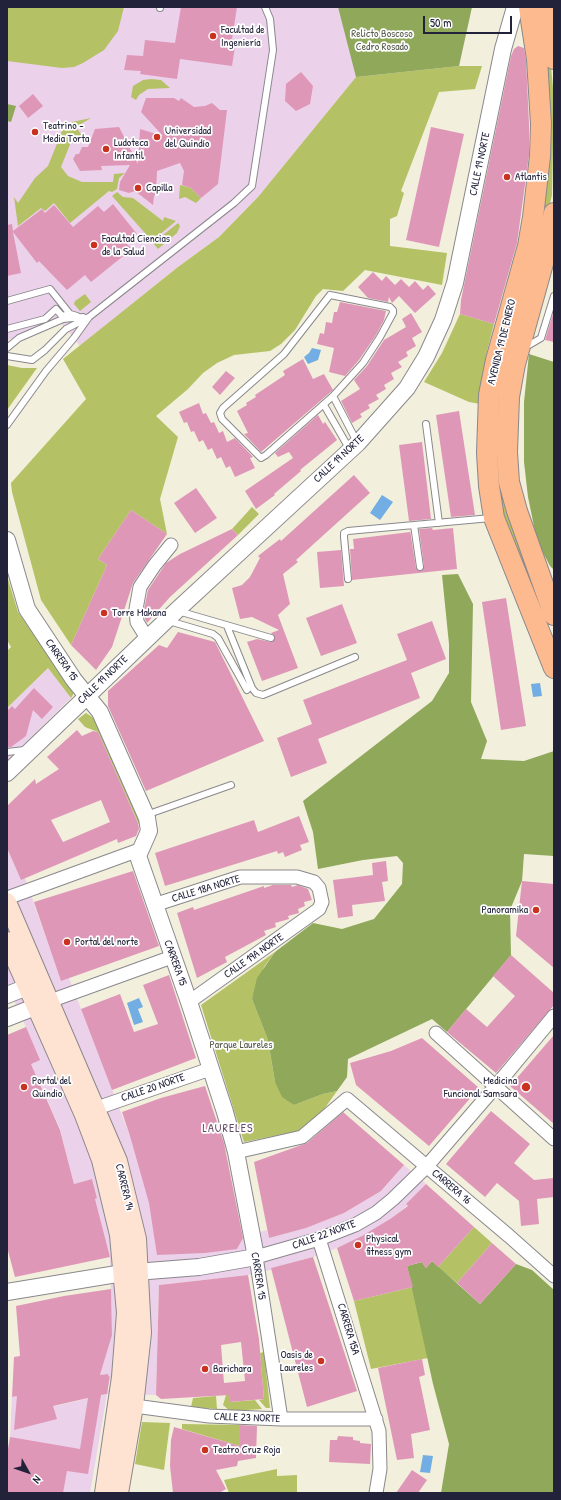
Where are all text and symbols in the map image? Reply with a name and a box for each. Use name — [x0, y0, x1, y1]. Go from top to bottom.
scale bar — [425, 8, 514, 34]
text: 50 m — [430, 14, 451, 31]
place label: Facultad de Ingeniería — [221, 23, 265, 49]
park label: Relicto Boscoso Cedro Rosado — [351, 27, 413, 53]
marker: Facultad de Ingeniería — [208, 31, 218, 41]
place label: Teatrino - Media Torta — [43, 119, 89, 145]
place label: Universidad del Quindío — [165, 124, 211, 150]
marker: Teatrino - Media Torta — [30, 127, 40, 137]
street label: CALLE 19 NORTE — [467, 131, 493, 197]
marker: Universidad del Quindío — [152, 132, 162, 142]
place label: Ludoteca Infantil — [114, 136, 148, 162]
marker: Ludoteca Infantil — [101, 144, 111, 154]
place label: Atlantis — [515, 170, 547, 184]
marker: Atlantis — [502, 172, 512, 182]
place label: Capilla — [146, 181, 173, 195]
marker: Capilla — [133, 183, 143, 193]
place label: Facultad Ciencias de la Salud — [102, 232, 170, 258]
marker: Facultad Ciencias de la Salud — [89, 240, 99, 250]
street label: AVENIDA 19 DE ENERO — [485, 298, 519, 386]
street label: CALLE 19 NORTE — [311, 432, 367, 486]
place label: Torre Makana — [112, 606, 166, 620]
marker: Torre Makana — [99, 608, 109, 618]
street label: CARRERA 15 — [42, 637, 80, 683]
street label: CALLE 19 NORTE — [75, 653, 131, 707]
street label: CALLE 18A NORTE — [170, 872, 242, 906]
place label: Panoramika — [482, 903, 528, 917]
marker: Panoramika — [531, 905, 541, 915]
street label: CALLE 19A NORTE — [222, 931, 286, 981]
place label: Portal del norte — [75, 935, 138, 949]
marker: Portal del norte — [62, 937, 72, 947]
street label: CARRERA 15 — [161, 938, 189, 988]
park label: Parque Laureles — [209, 1038, 273, 1052]
street label: CALLE 20 NORTE — [119, 1071, 187, 1105]
place label: Portal del Quindio — [32, 1074, 71, 1100]
place label: Medicina Funcional Samsara — [444, 1074, 517, 1100]
marker: Medicina Funcional Samsara — [520, 1081, 532, 1093]
marker: Portal del Quindio — [19, 1082, 29, 1092]
district label: LAURELES — [203, 1122, 253, 1136]
street label: CARRERA 14 — [112, 1162, 136, 1212]
street label: CARRERA 16 — [429, 1167, 473, 1207]
street label: CALLE 22 NORTE — [290, 1217, 358, 1253]
place label: Physical fitness gym — [366, 1232, 412, 1258]
marker: Physical fitness gym — [353, 1240, 363, 1250]
street label: CARRERA 15 — [248, 1251, 268, 1301]
street label: CARRERA 15A — [334, 1302, 362, 1356]
place label: Oasis de Laureles — [280, 1348, 313, 1374]
marker: Oasis de Laureles — [316, 1356, 326, 1366]
place label: Barichara — [213, 1362, 251, 1376]
marker: Barichara — [200, 1364, 210, 1374]
street label: CALLE 23 NORTE — [214, 1410, 280, 1426]
place label: Teatro Cruz Roja — [213, 1443, 280, 1457]
marker: Teatro Cruz Roja — [200, 1445, 210, 1455]
north arrow — [8, 1452, 48, 1492]
text: N — [30, 1473, 44, 1486]

